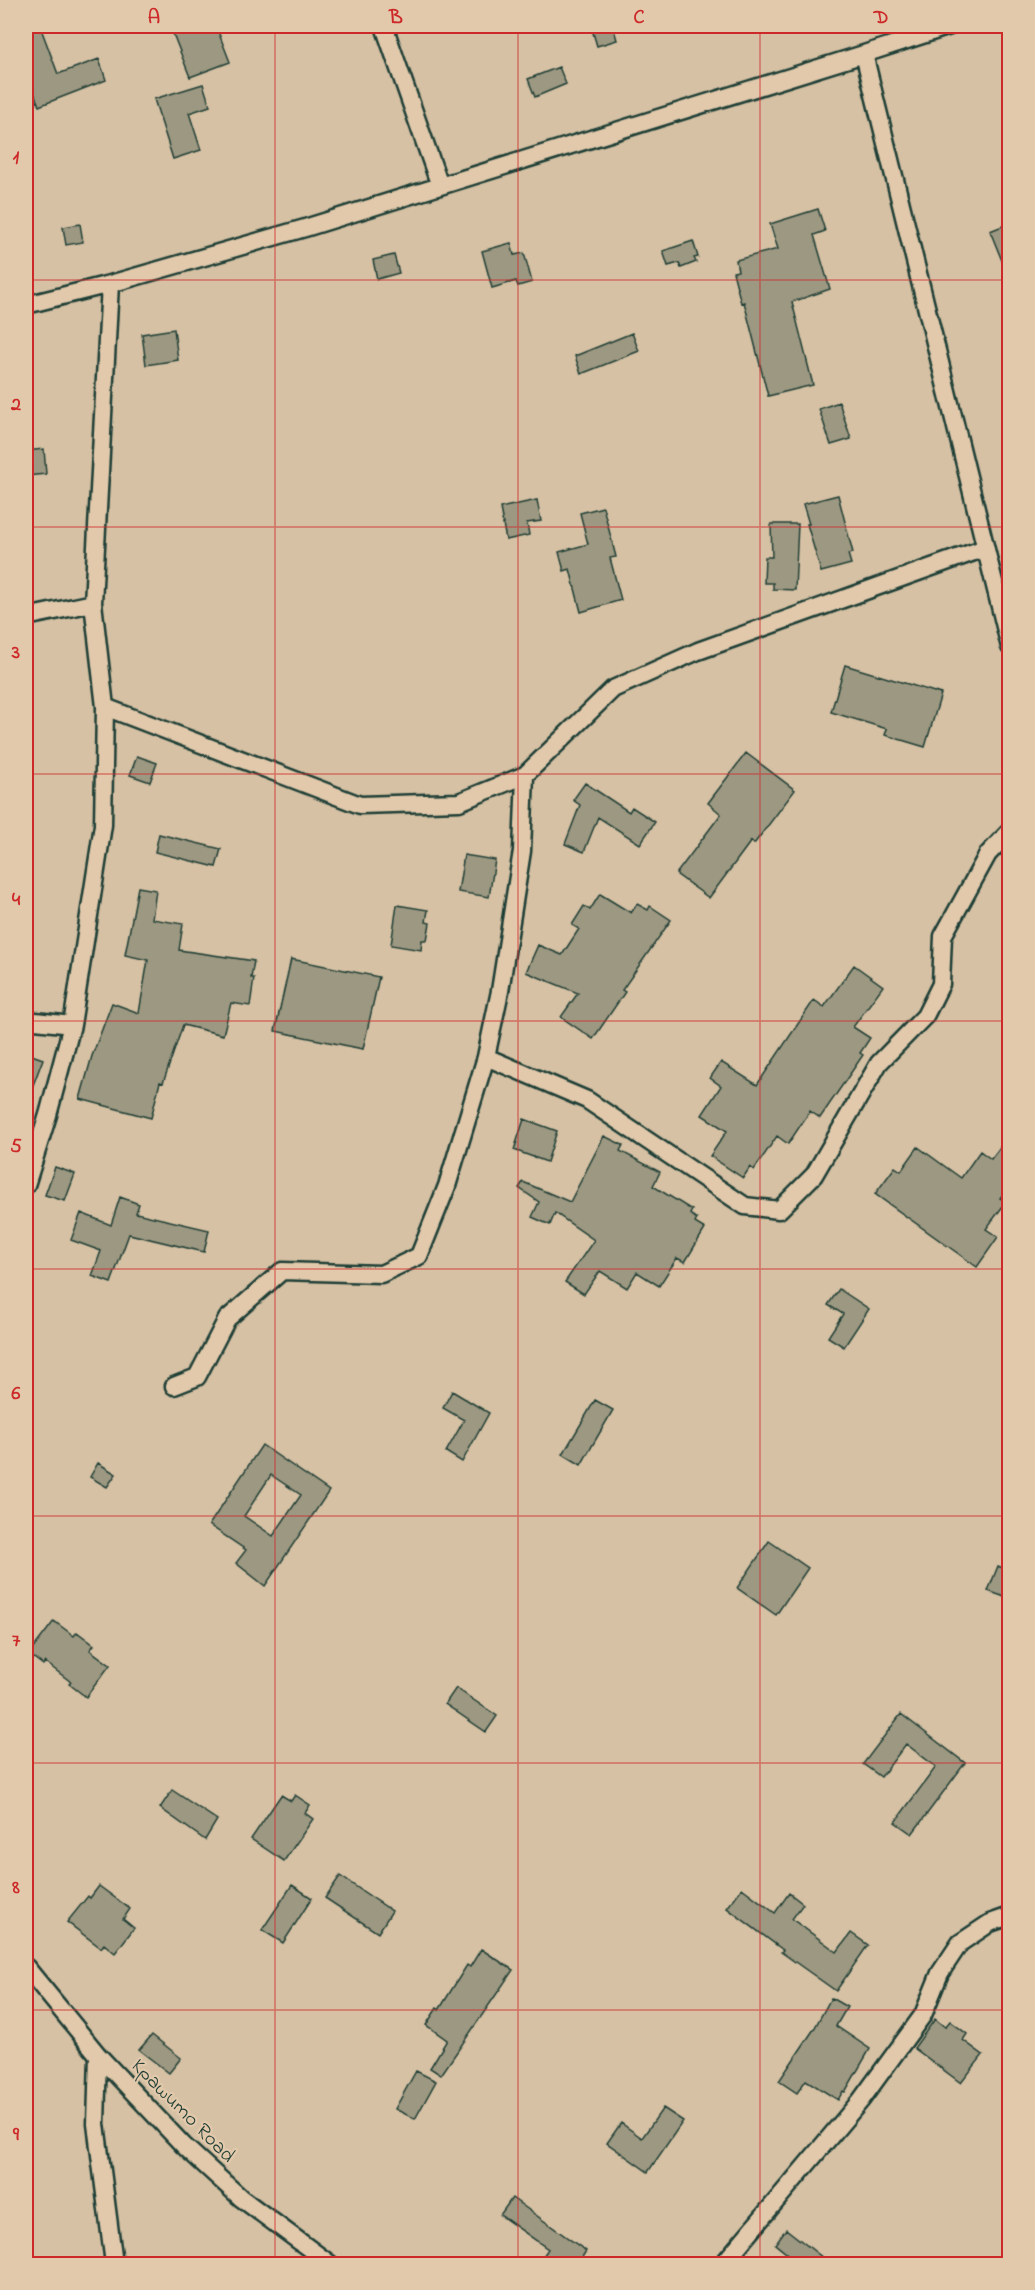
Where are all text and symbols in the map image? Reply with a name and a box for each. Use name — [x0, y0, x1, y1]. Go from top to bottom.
text: A — [148, 4, 160, 33]
text: B — [388, 4, 403, 33]
text: C — [634, 4, 645, 33]
text: D — [873, 4, 888, 33]
text: 1 — [13, 144, 20, 173]
text: 2 — [10, 391, 21, 420]
text: 3 — [11, 639, 20, 668]
text: 4 — [12, 886, 21, 915]
text: 5 — [10, 1133, 22, 1162]
text: 6 — [12, 1380, 21, 1409]
text: 7 — [12, 1627, 21, 1656]
text: 8 — [11, 1874, 20, 1903]
street label: Kpawumo Road — [124, 2052, 242, 2171]
text: 9 — [12, 2121, 20, 2150]

